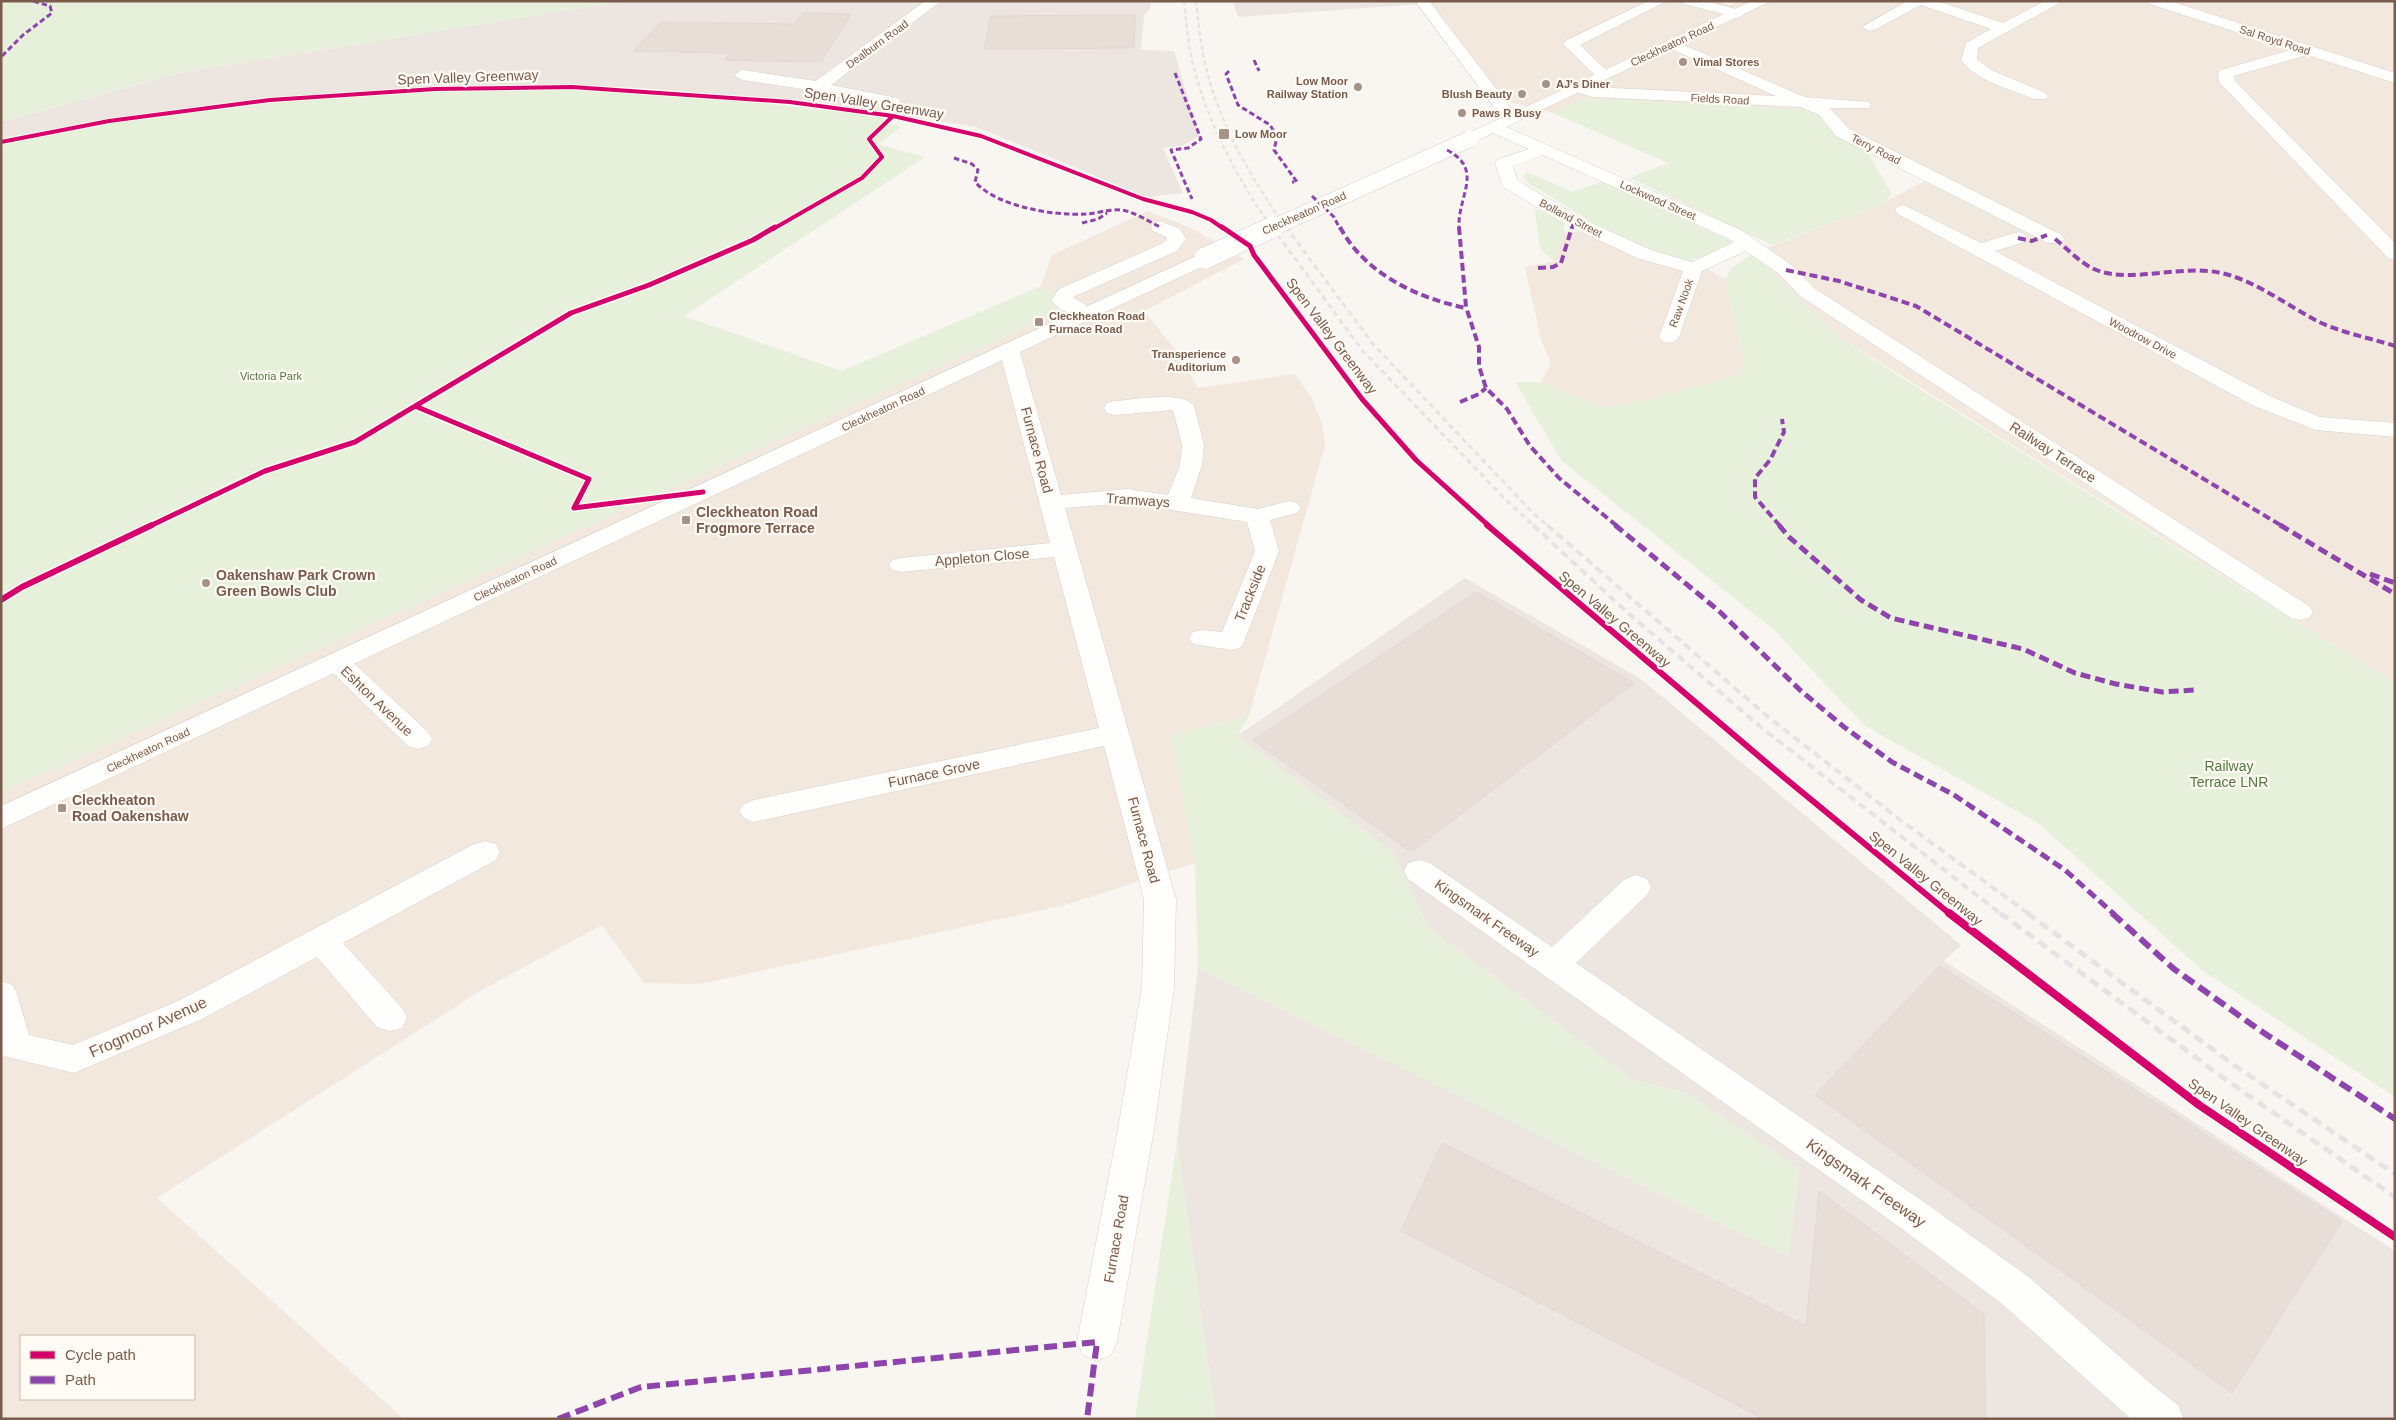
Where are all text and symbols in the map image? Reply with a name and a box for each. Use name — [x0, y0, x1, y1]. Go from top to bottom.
street label: Dealburn Road — [844, 17, 910, 71]
street label: Cleckheaton Road — [1628, 19, 1716, 69]
street label: Sal Royd Road — [2238, 23, 2312, 57]
marker: Vimal Stores — [1677, 56, 1689, 68]
place label: Vimal Stores — [1693, 56, 1759, 68]
street label: Spen Valley Greenway — [397, 67, 539, 87]
place label: Low Moor Railway Station — [1267, 75, 1349, 100]
marker: AJ's Diner — [1540, 78, 1552, 90]
place label: AJ's Diner — [1556, 78, 1611, 90]
marker: Low Moor Railway Station — [1352, 81, 1364, 93]
street label: Spen Valley Greenway — [803, 84, 945, 122]
place label: Blush Beauty — [1442, 88, 1513, 100]
marker: Blush Beauty — [1516, 88, 1528, 100]
street label: Fields Road — [1690, 91, 1750, 107]
marker: Paws R Busy — [1456, 107, 1468, 119]
place label: Paws R Busy — [1472, 107, 1542, 119]
marker: Low Moor — [1217, 127, 1231, 141]
place label: Low Moor — [1235, 128, 1288, 140]
street label: Terry Road — [1849, 131, 1903, 167]
street label: Lockwood Street — [1618, 178, 1698, 222]
street label: Cleckheaton Road — [1260, 189, 1348, 237]
street label: Bolland Street — [1538, 196, 1604, 240]
street label: Spen Valley Greenway — [1283, 275, 1381, 397]
street label: Raw Nook — [1667, 277, 1695, 329]
place label: Cleckheaton Road Furnace Road — [1049, 310, 1145, 335]
street label: Woodrow Drive — [2107, 315, 2179, 361]
marker: Cleckheaton Road Furnace Road — [1033, 316, 1045, 328]
place label: Transperience Auditorium — [1151, 348, 1226, 373]
marker: Transperience Auditorium — [1230, 354, 1242, 366]
park label: Victoria Park — [240, 370, 303, 382]
street label: Cleckheaton Road — [839, 384, 927, 434]
street label: Furnace Road — [1018, 405, 1056, 495]
street label: Railway Terrace — [2007, 418, 2099, 486]
street label: Tramways — [1105, 490, 1171, 510]
place label: Cleckheaton Road Frogmore Terrace — [696, 504, 818, 536]
marker: Cleckheaton Road Frogmore Terrace — [680, 514, 692, 526]
street label: Appleton Close — [934, 545, 1030, 569]
street label: Cleckheaton Road — [471, 554, 559, 604]
street label: Trackside — [1231, 562, 1269, 624]
place label: Oakenshaw Park Crown Green Bowls Club — [216, 567, 376, 599]
street label: Spen Valley Greenway — [1556, 567, 1674, 671]
marker: Oakenshaw Park Crown Green Bowls Club — [200, 577, 212, 589]
street label: Eshton Avenue — [338, 663, 416, 740]
street label: Cleckheaton Road — [104, 725, 192, 775]
street label: Furnace Grove — [887, 755, 982, 791]
park label: Railway Terrace LNR — [2190, 758, 2268, 790]
place label: Cleckheaton Road Oakenshaw — [72, 792, 189, 824]
street label: Furnace Road — [1125, 795, 1163, 885]
marker: Cleckheaton Road Oakenshaw — [56, 802, 68, 814]
street label: Spen Valley Greenway — [1866, 827, 1986, 929]
street label: Kingsmark Freeway — [1432, 876, 1542, 960]
street label: Frogmoor Avenue — [87, 993, 210, 1061]
street label: Spen Valley Greenway — [2186, 1075, 2310, 1169]
street label: Kingsmark Freeway — [1803, 1135, 1929, 1231]
street label: Furnace Road — [1100, 1194, 1132, 1284]
legend — [20, 1335, 195, 1400]
text: Cycle path — [65, 1346, 136, 1363]
text: Path — [65, 1371, 96, 1388]

